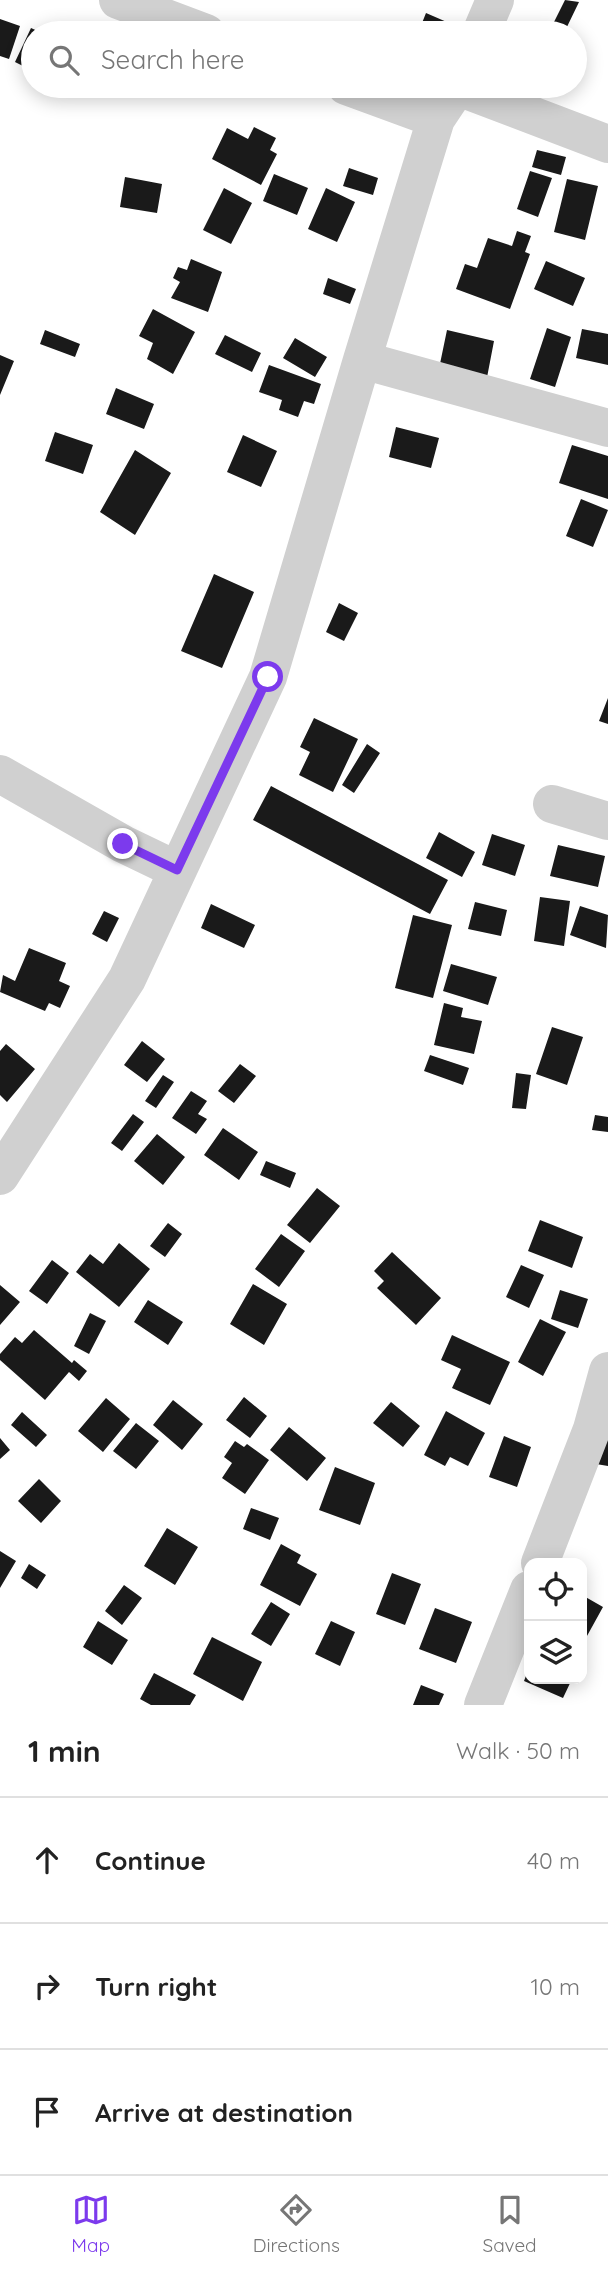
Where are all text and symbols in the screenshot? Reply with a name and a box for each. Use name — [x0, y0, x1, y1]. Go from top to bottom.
search box — [21, 21, 587, 98]
icon: search — [45, 41, 83, 79]
text: Search here — [101, 43, 245, 76]
route start — [252, 661, 283, 692]
route end — [107, 828, 138, 859]
map controls — [524, 1558, 587, 1684]
button: locate — [524, 1558, 587, 1621]
button: layers — [524, 1621, 587, 1684]
text: 1 min — [28, 1732, 101, 1770]
text: Walk · 50 m — [456, 1736, 580, 1765]
icon: ahead — [28, 1841, 66, 1879]
text: Continue — [95, 1844, 206, 1877]
text: 40 m — [527, 1846, 580, 1875]
icon: right — [28, 1967, 66, 2005]
text: Turn right — [95, 1970, 217, 2003]
text: 10 m — [531, 1972, 580, 2001]
icon: arrive — [28, 2093, 66, 2131]
text: Arrive at destination — [95, 2096, 353, 2129]
tab: Map — [71, 2191, 110, 2257]
tab: Directions — [253, 2191, 340, 2257]
tab: Saved — [482, 2191, 537, 2257]

